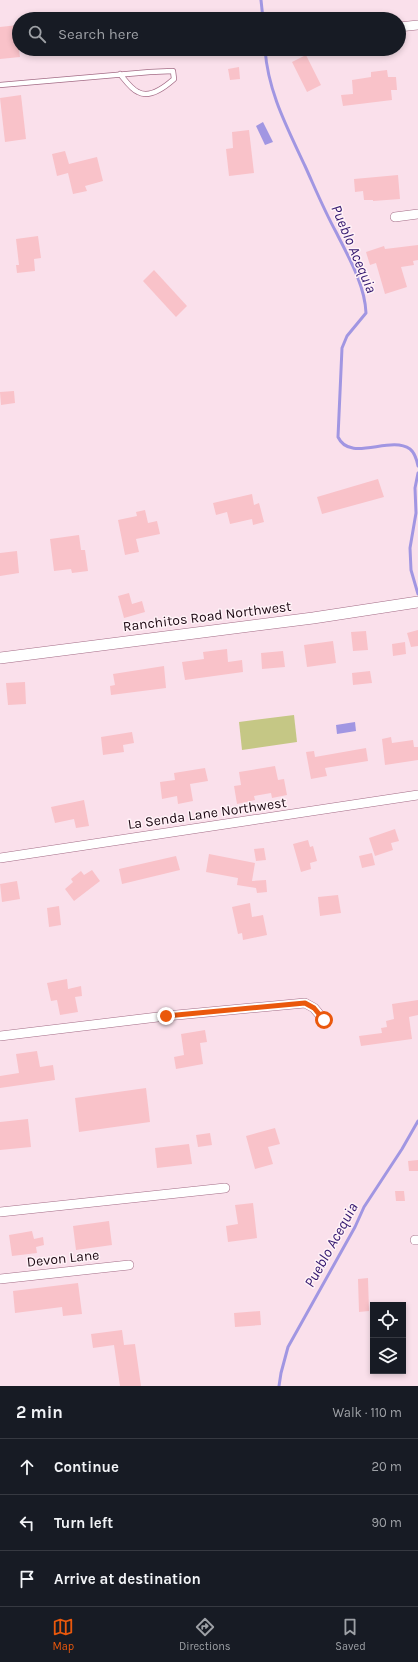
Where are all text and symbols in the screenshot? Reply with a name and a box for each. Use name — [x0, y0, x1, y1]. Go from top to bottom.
search box — [12, 12, 406, 56]
icon: search — [26, 23, 48, 45]
text: Search here — [58, 25, 139, 43]
water label: Pueblo Acequia — [327, 202, 381, 296]
street label: Ranchitos Road Northwest — [122, 598, 292, 635]
street label: La Senda Lane Northwest — [127, 794, 288, 833]
route end — [157, 1007, 175, 1025]
route start — [315, 1011, 333, 1029]
water label: Pueblo Acequia — [300, 1199, 362, 1291]
street label: Devon Lane — [26, 1246, 100, 1271]
map controls — [370, 1302, 406, 1374]
button: locate — [370, 1302, 406, 1338]
button: layers — [370, 1338, 406, 1374]
text: 2 min — [16, 1402, 63, 1422]
text: Walk · 110 m — [333, 1405, 402, 1420]
icon: ahead — [16, 1456, 38, 1478]
text: Continue — [54, 1458, 119, 1476]
text: 20 m — [372, 1459, 402, 1474]
icon: left — [16, 1512, 38, 1534]
text: Turn left — [54, 1514, 113, 1532]
text: 90 m — [371, 1515, 402, 1530]
icon: arrive — [16, 1568, 38, 1590]
text: Arrive at destination — [54, 1570, 201, 1588]
tab: Map — [52, 1616, 74, 1653]
tab: Directions — [179, 1616, 231, 1653]
tab: Saved — [335, 1616, 366, 1653]

